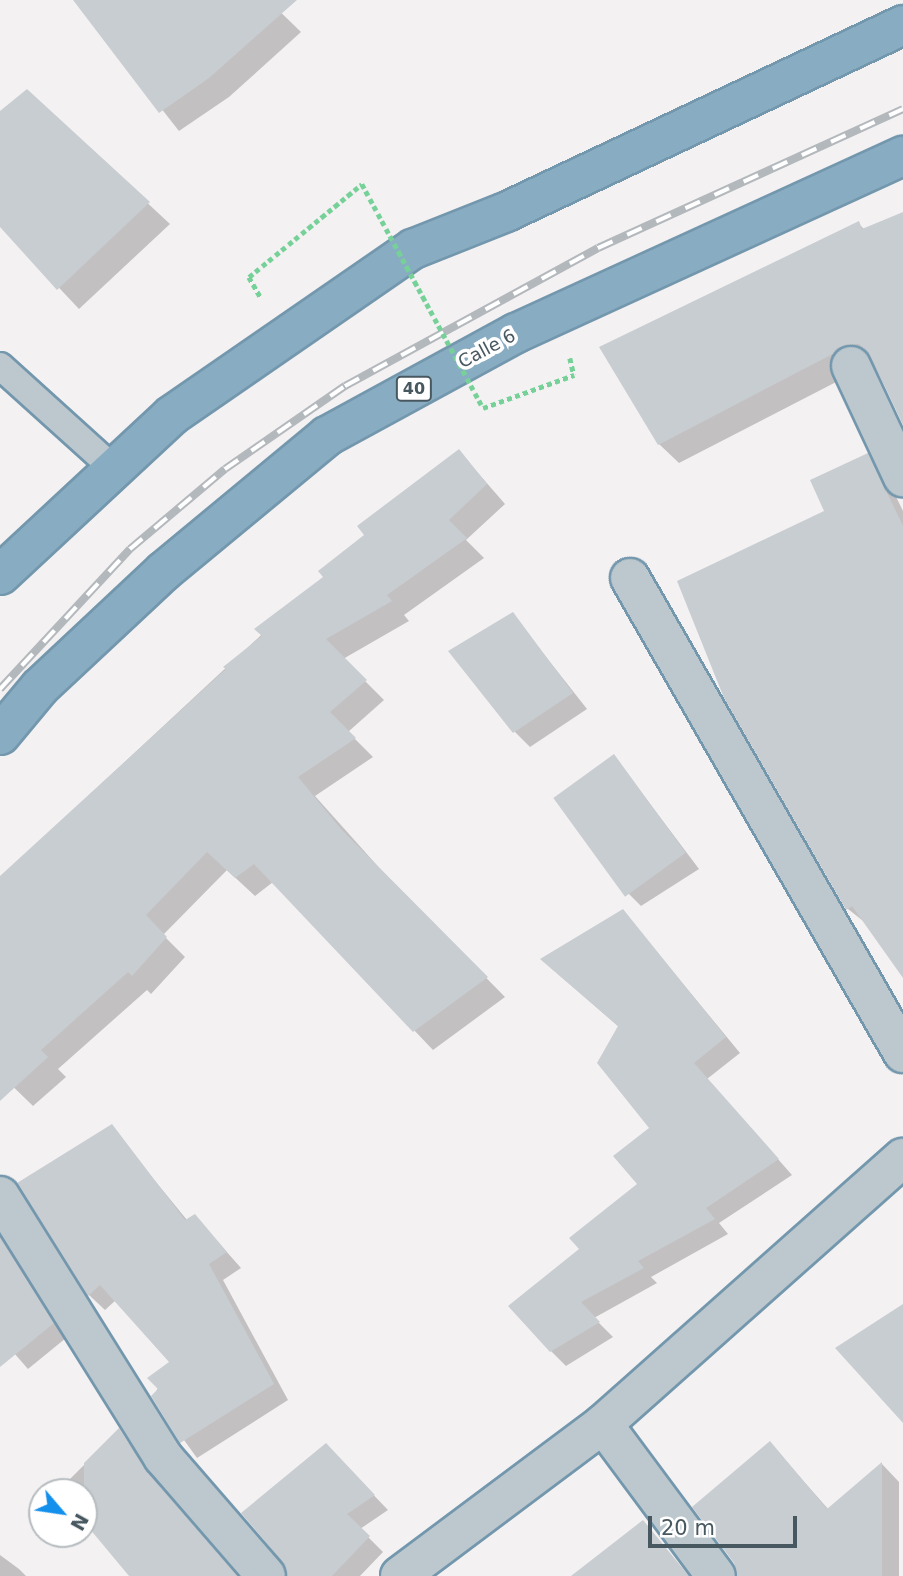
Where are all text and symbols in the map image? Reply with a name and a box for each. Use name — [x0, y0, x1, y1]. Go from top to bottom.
street label: Calle 6 — [455, 325, 519, 373]
road number: 40 — [395, 376, 433, 402]
north arrow — [28, 1478, 98, 1548]
scale bar — [651, 1502, 800, 1546]
text: N — [66, 1510, 93, 1535]
text: 20 m — [661, 1516, 715, 1540]

